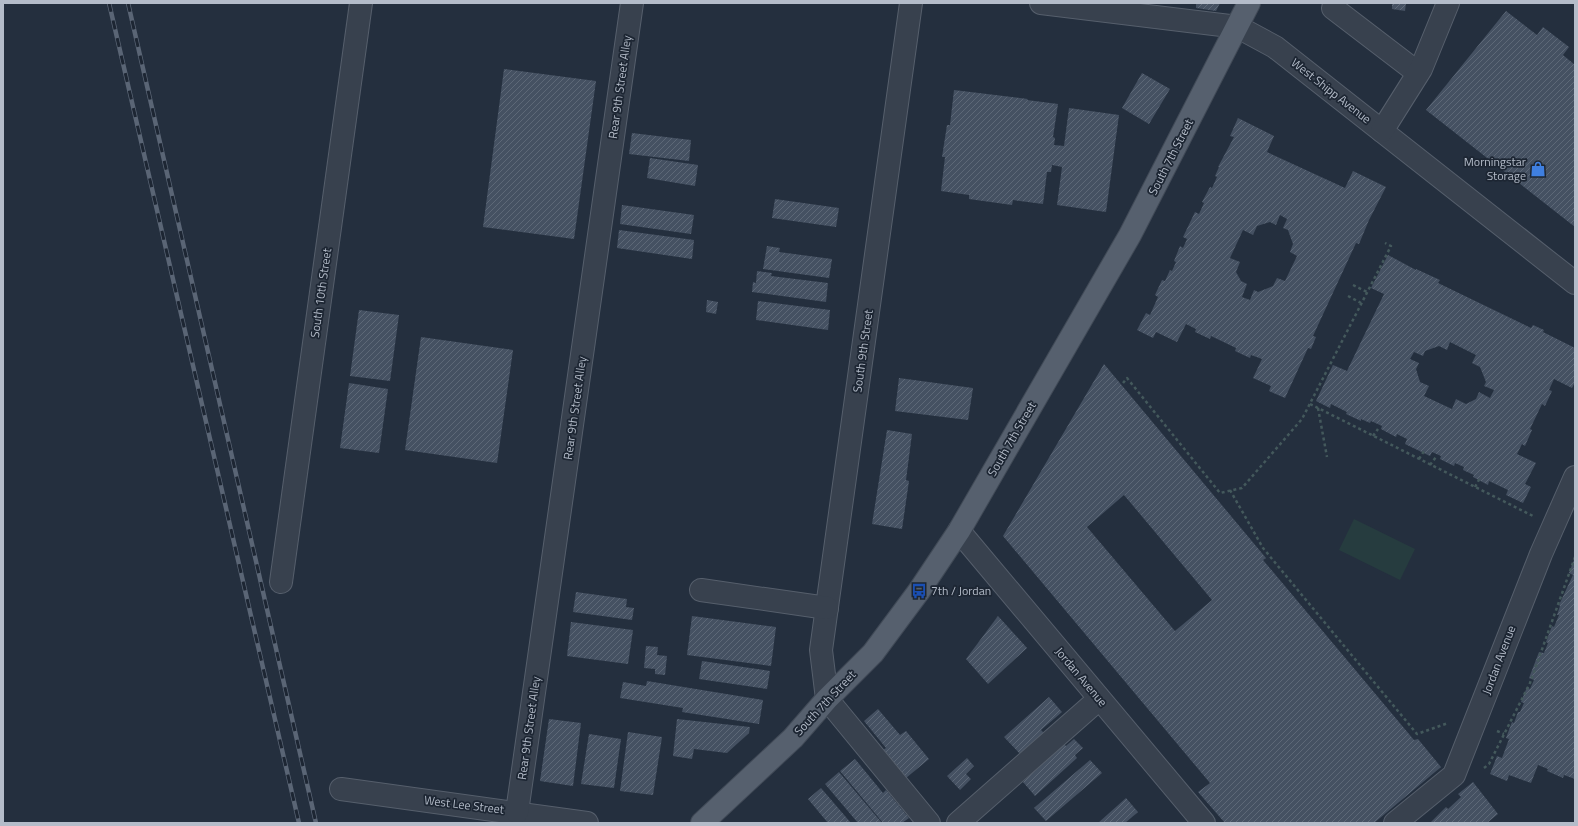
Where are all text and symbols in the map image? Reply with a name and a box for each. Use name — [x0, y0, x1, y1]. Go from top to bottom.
street label: Rear 9th Street Alley — [603, 34, 636, 140]
street label: West Shipp Avenue — [1287, 53, 1375, 128]
street label: South 7th Street — [1143, 115, 1198, 198]
place label: Morningstar Storage — [1464, 152, 1526, 185]
shop icon: Morningstar Storage — [1529, 160, 1547, 178]
street label: South 10th Street — [305, 246, 336, 339]
street label: South 9th Street — [847, 308, 878, 394]
street label: Rear 9th Street Alley — [558, 355, 591, 461]
street label: South 7th Street — [982, 397, 1041, 480]
place label: 7th / Jordan — [931, 581, 991, 600]
bus stop icon: 7th / Jordan — [910, 582, 928, 600]
street label: Jordan Avenue — [1477, 622, 1520, 697]
street label: Jordan Avenue — [1051, 643, 1112, 711]
street label: South 7th Street — [789, 665, 861, 740]
street label: Rear 9th Street Alley — [512, 675, 545, 781]
street label: West Lee Street — [423, 790, 506, 819]

